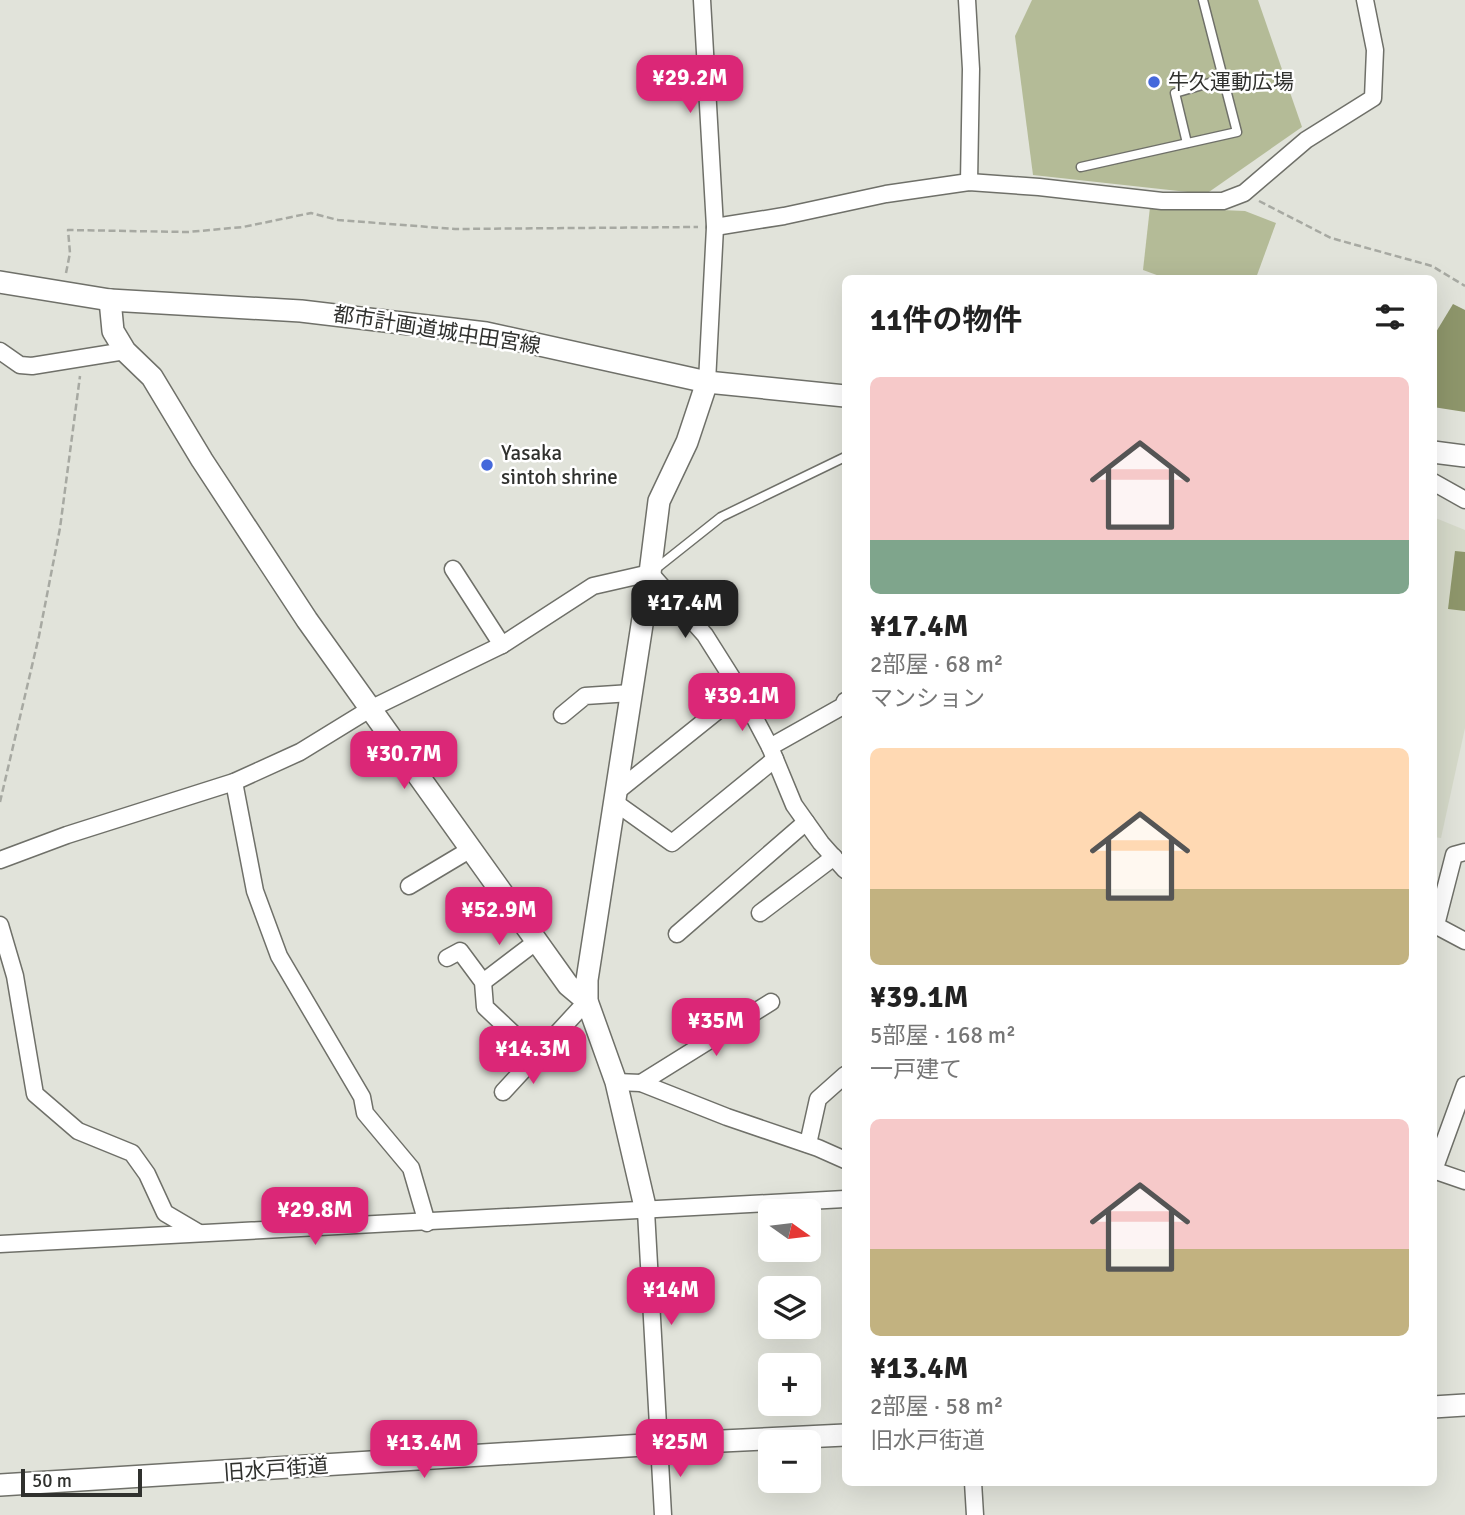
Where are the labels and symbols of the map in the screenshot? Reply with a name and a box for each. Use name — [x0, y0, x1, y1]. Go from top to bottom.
pin: ¥29.2M — [633, 55, 747, 115]
place label: 牛久運動広場 — [1168, 69, 1294, 95]
marker: 牛久運動広場 — [1146, 74, 1162, 90]
street label: 都市計画道城中田宮線 — [331, 301, 543, 359]
place label: Yasaka sintoh shrine — [501, 440, 618, 490]
marker: Yasaka sintoh shrine — [479, 457, 495, 473]
pin: ¥17.4M — [628, 580, 742, 640]
pin: ¥39.1M — [685, 674, 799, 733]
pin: ¥30.7M — [347, 732, 461, 791]
pin: ¥52.9M — [442, 888, 556, 947]
pin: ¥35M — [675, 998, 757, 1058]
pin: ¥14.3M — [476, 1026, 590, 1086]
pin: ¥29.8M — [258, 1188, 372, 1247]
north arrow — [758, 1199, 821, 1262]
pin: ¥14M — [630, 1268, 712, 1327]
pin: ¥13.4M — [367, 1420, 481, 1480]
pin: ¥25M — [639, 1420, 721, 1479]
street label: 旧水戸街道 — [223, 1452, 329, 1486]
scale bar — [21, 1466, 142, 1498]

